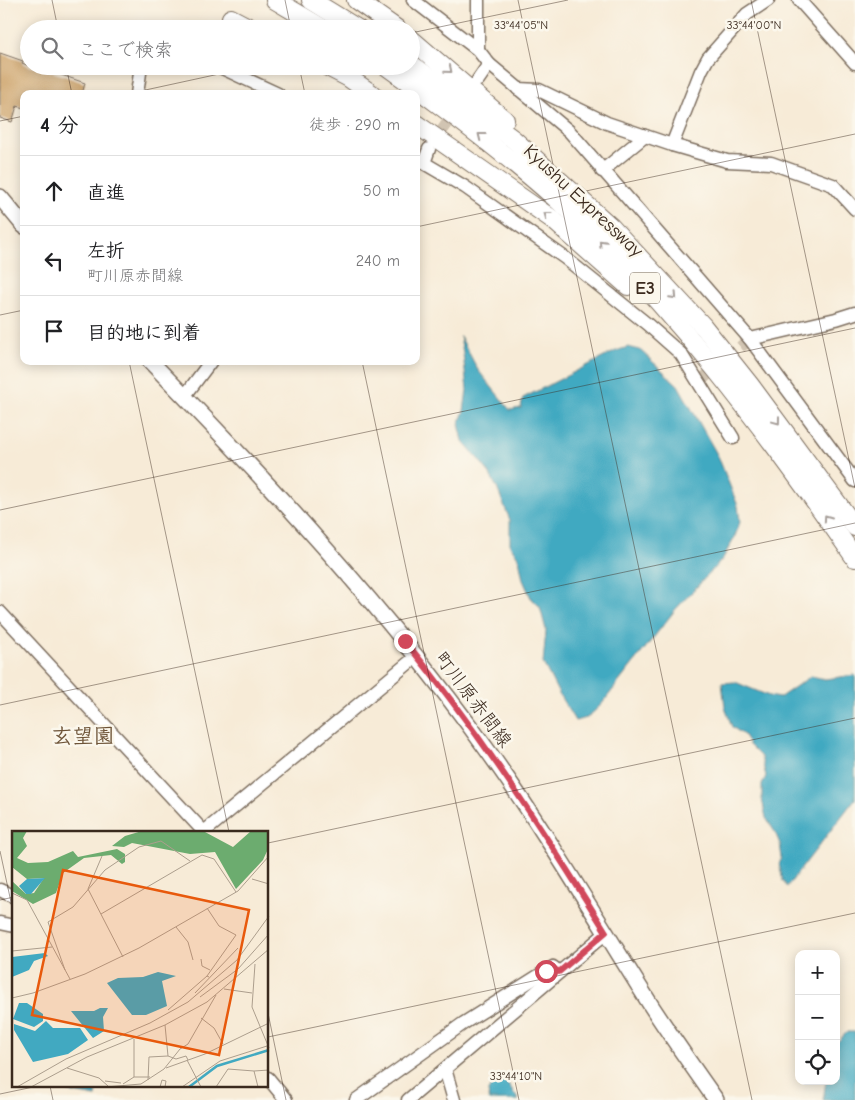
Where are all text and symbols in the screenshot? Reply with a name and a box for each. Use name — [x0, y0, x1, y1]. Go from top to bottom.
text: 33°44'05"N — [494, 18, 548, 32]
text: 33°44'00"N — [727, 18, 781, 32]
search box — [20, 20, 420, 75]
icon: search — [38, 34, 66, 62]
text: ここで検索 — [78, 39, 173, 61]
one-way arrow — [443, 64, 452, 73]
text: 4 分 — [40, 113, 78, 137]
text: 徒歩 · 290 m — [309, 116, 400, 134]
one-way arrow — [477, 133, 487, 142]
street label: Kyushu Expressway — [519, 140, 648, 262]
icon: ahead — [40, 177, 68, 205]
text: 直進 — [87, 182, 125, 204]
text: 50 m — [363, 182, 400, 200]
one-way arrow — [544, 213, 553, 221]
text: 左折 — [87, 240, 125, 262]
one-way arrow — [599, 240, 608, 249]
icon: left — [40, 247, 68, 275]
text: 240 m — [356, 252, 400, 270]
text: 町川原赤間線 — [87, 267, 183, 285]
road number: E3 — [630, 272, 660, 304]
one-way arrow — [668, 290, 677, 299]
icon: arrive — [40, 317, 68, 345]
text: 目的地に到着 — [87, 322, 201, 344]
one-way arrow — [771, 415, 780, 425]
one-way arrow — [824, 514, 833, 523]
route end — [394, 630, 417, 653]
street label: 町川原赤間線 — [430, 647, 516, 752]
district label: 玄望園 — [52, 724, 115, 748]
inset map — [12, 831, 269, 1088]
map controls — [795, 950, 840, 1085]
button: + — [795, 950, 840, 995]
route start — [535, 960, 558, 983]
button: − — [795, 995, 840, 1040]
button: locate — [795, 1040, 840, 1085]
text: 33°44'10"N — [490, 1069, 542, 1083]

